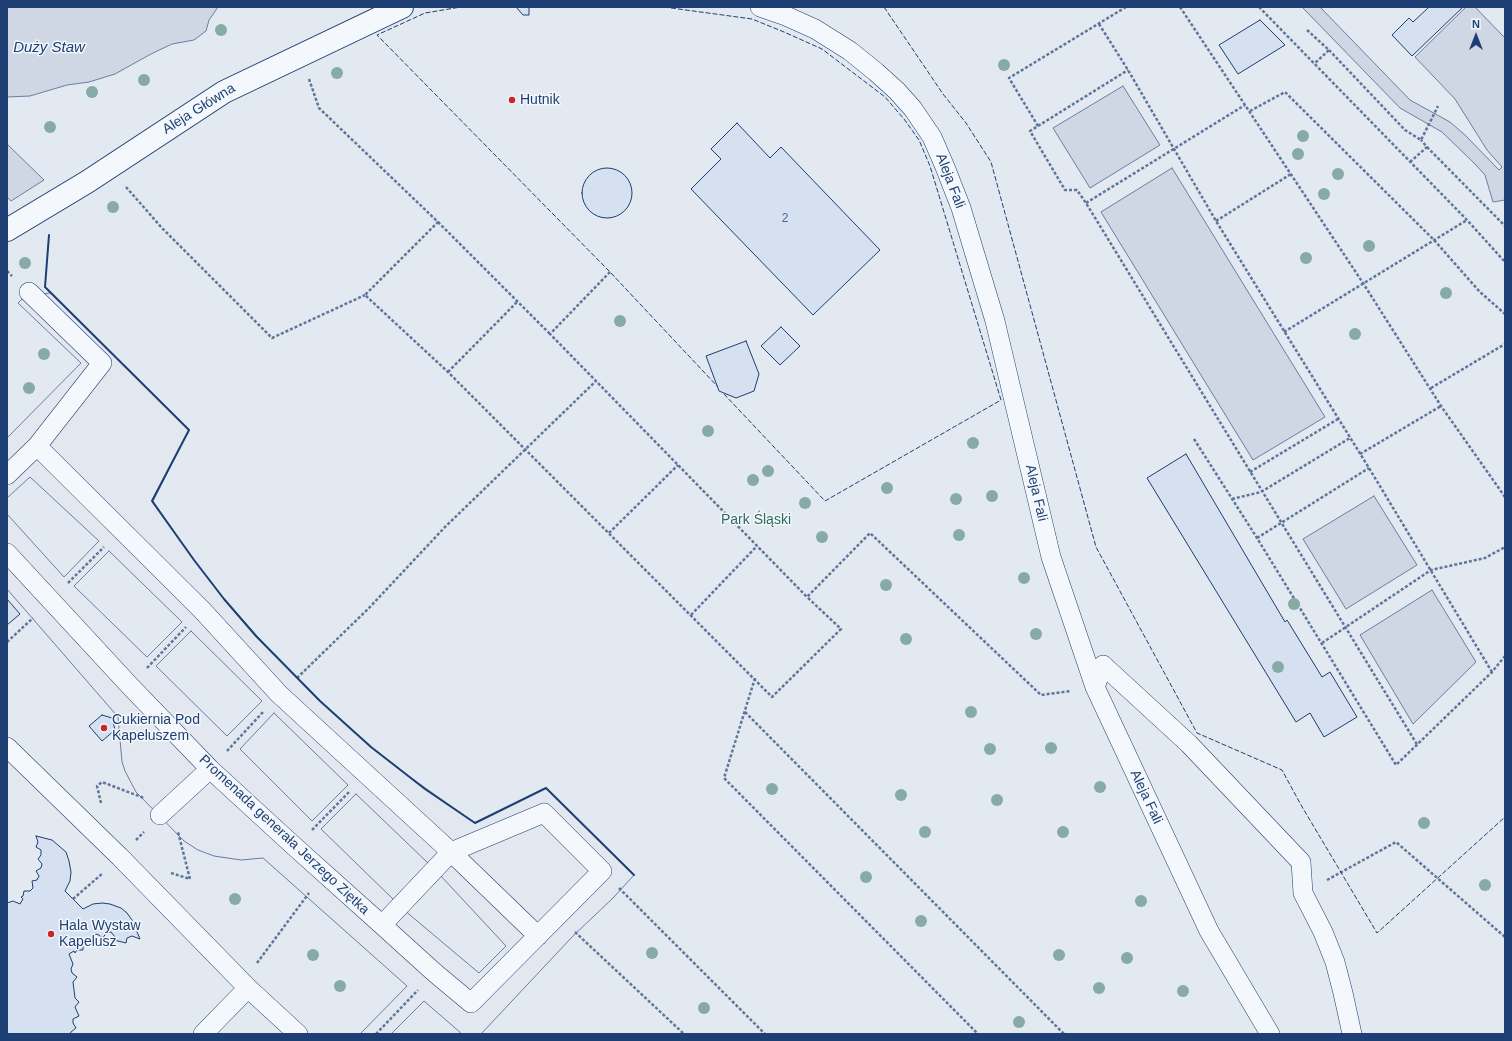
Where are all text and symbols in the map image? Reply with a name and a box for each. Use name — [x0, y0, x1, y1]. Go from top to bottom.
north arrow — [1456, 16, 1496, 56]
text: N — [1472, 18, 1480, 30]
water label: Duży Staw — [13, 39, 85, 57]
street label: Aleja Główna — [160, 80, 238, 138]
place label: Hutnik — [520, 92, 560, 108]
marker: Hutnik — [507, 95, 517, 105]
street label: Aleja Fali — [932, 151, 968, 211]
house number: 2 — [782, 212, 788, 226]
street label: Aleja Fali — [1021, 463, 1051, 523]
park label: Park Śląski — [721, 512, 791, 528]
place label: Cukiernia Pod Kapeluszem — [112, 712, 200, 744]
marker: Cukiernia Pod Kapeluszem — [99, 723, 109, 733]
street label: Promenada generała Jerzego Ziętka — [195, 752, 373, 918]
street label: Aleja Fali — [1126, 767, 1166, 827]
place label: Hala Wystaw Kapelusz — [59, 918, 141, 950]
marker: Hala Wystaw Kapelusz — [46, 929, 56, 939]

